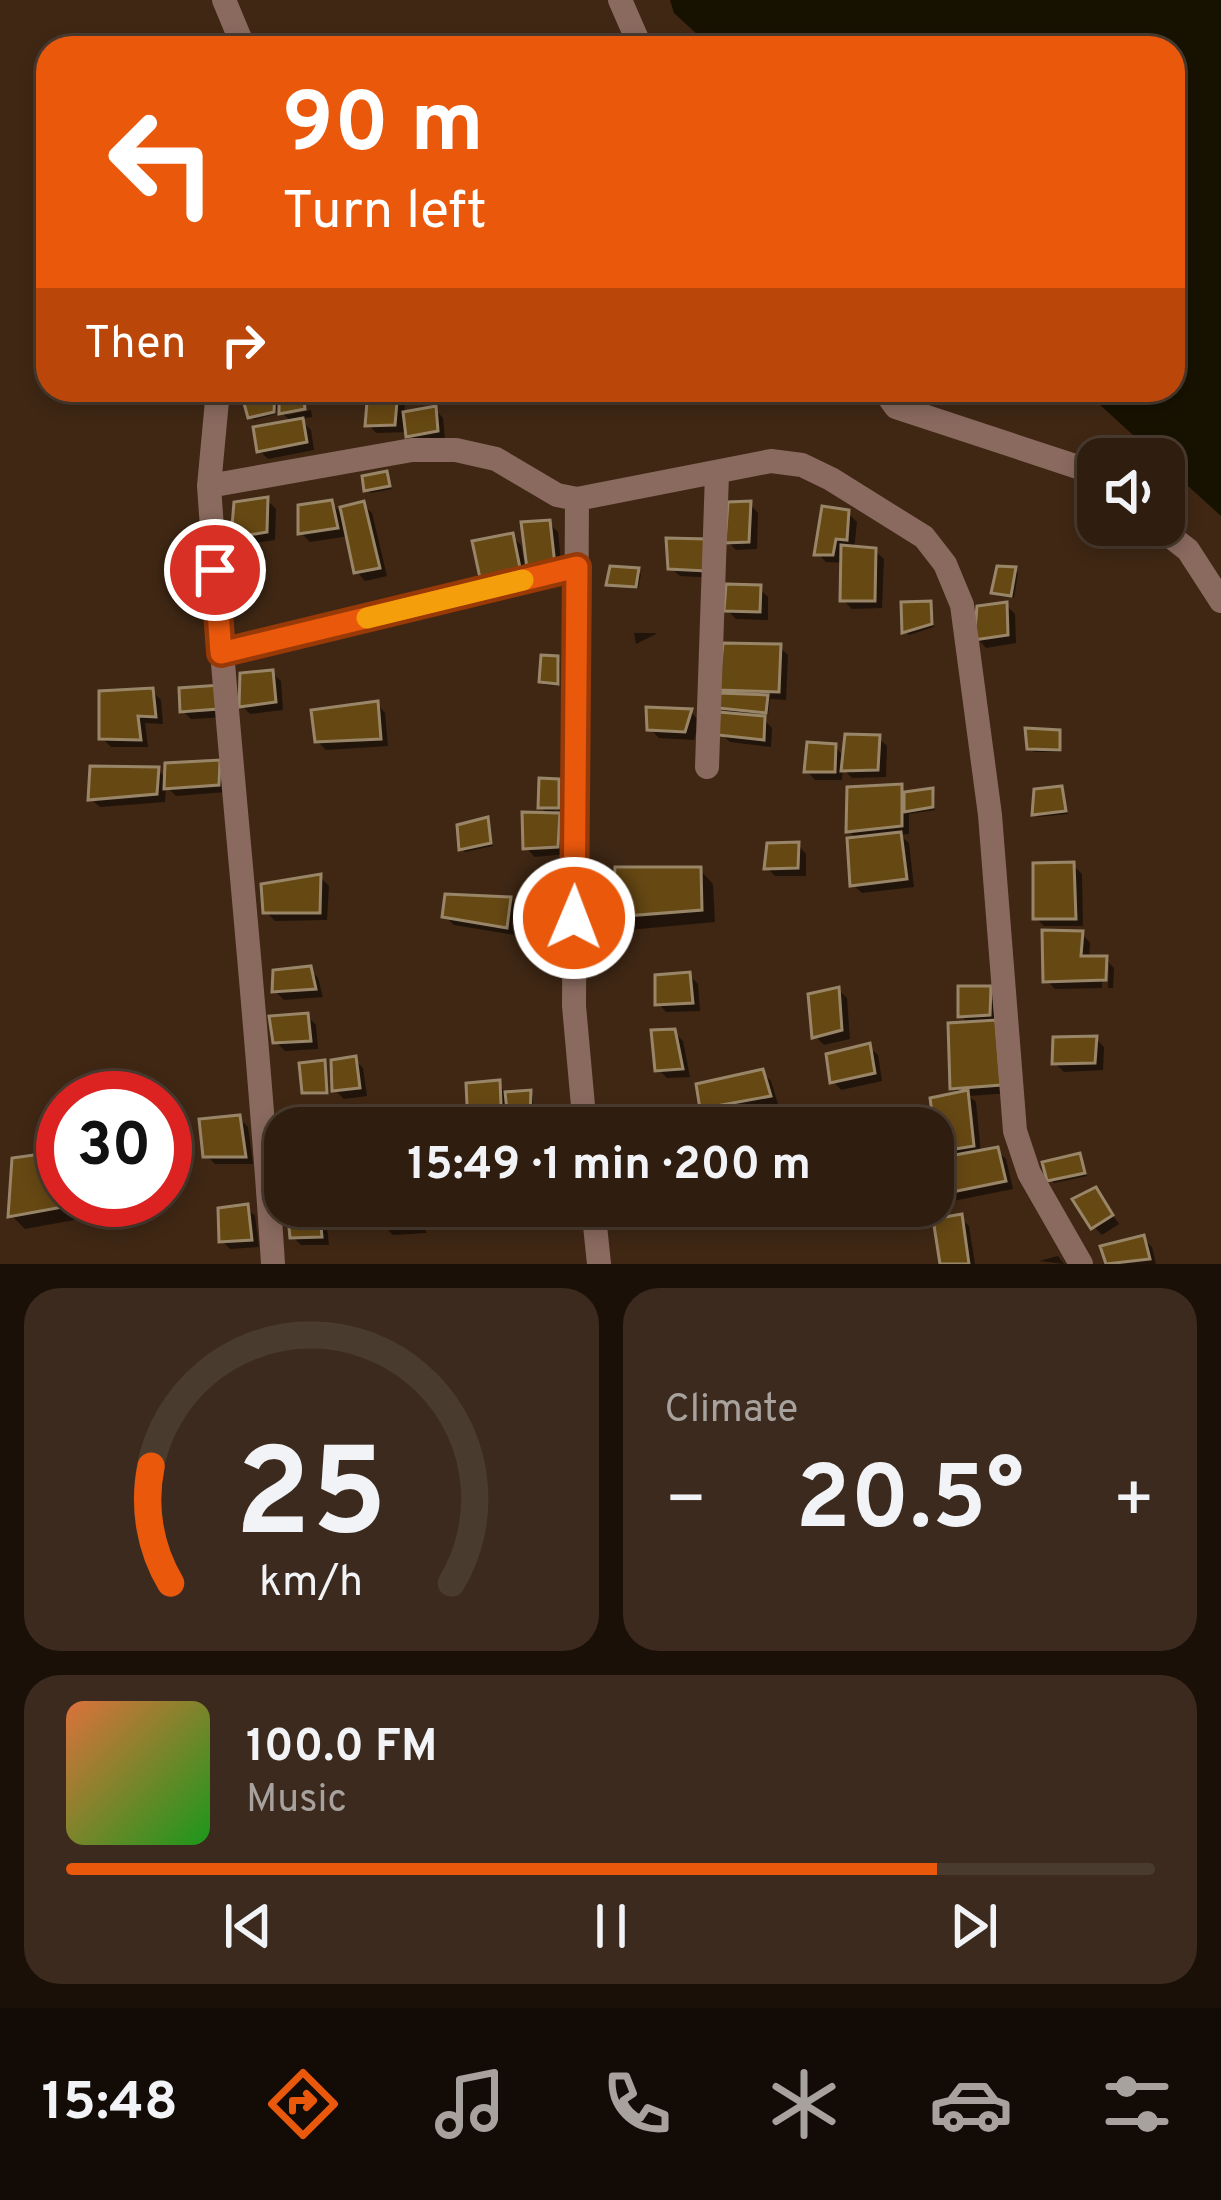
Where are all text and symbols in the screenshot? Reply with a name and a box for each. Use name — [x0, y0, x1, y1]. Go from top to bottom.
text: 90 m — [282, 75, 484, 181]
icon: left — [84, 84, 240, 240]
text: Turn left — [282, 179, 487, 248]
icon: right — [210, 312, 276, 378]
text: Then — [84, 317, 186, 374]
map controls — [1077, 438, 1185, 546]
button: sound — [1077, 438, 1185, 546]
pin — [164, 519, 266, 621]
icon: arrive — [182, 537, 248, 603]
position arrow — [511, 855, 637, 981]
speed limit sign: 30 — [36, 1071, 192, 1227]
text: 15:49 · 1 min · 200 m — [407, 1138, 811, 1195]
text: Climate — [665, 1387, 798, 1436]
text: 25 — [235, 1422, 388, 1580]
text: 20.5° — [795, 1447, 1024, 1560]
text: − — [665, 1462, 707, 1545]
text: + — [1112, 1462, 1155, 1545]
text: km/h — [259, 1556, 363, 1610]
text: 100.0 FM — [246, 1720, 437, 1777]
text: Music — [246, 1777, 347, 1826]
icon: previous — [215, 1893, 281, 1959]
icon: pause — [578, 1893, 644, 1959]
icon: next — [941, 1893, 1007, 1959]
icon: directions — [261, 2062, 345, 2146]
icon: music — [428, 2062, 512, 2146]
icon: phone — [595, 2062, 679, 2146]
icon: climate — [762, 2062, 846, 2146]
icon: car — [929, 2062, 1013, 2146]
icon: filters — [1095, 2062, 1179, 2146]
text: 15:48 — [41, 2070, 178, 2139]

